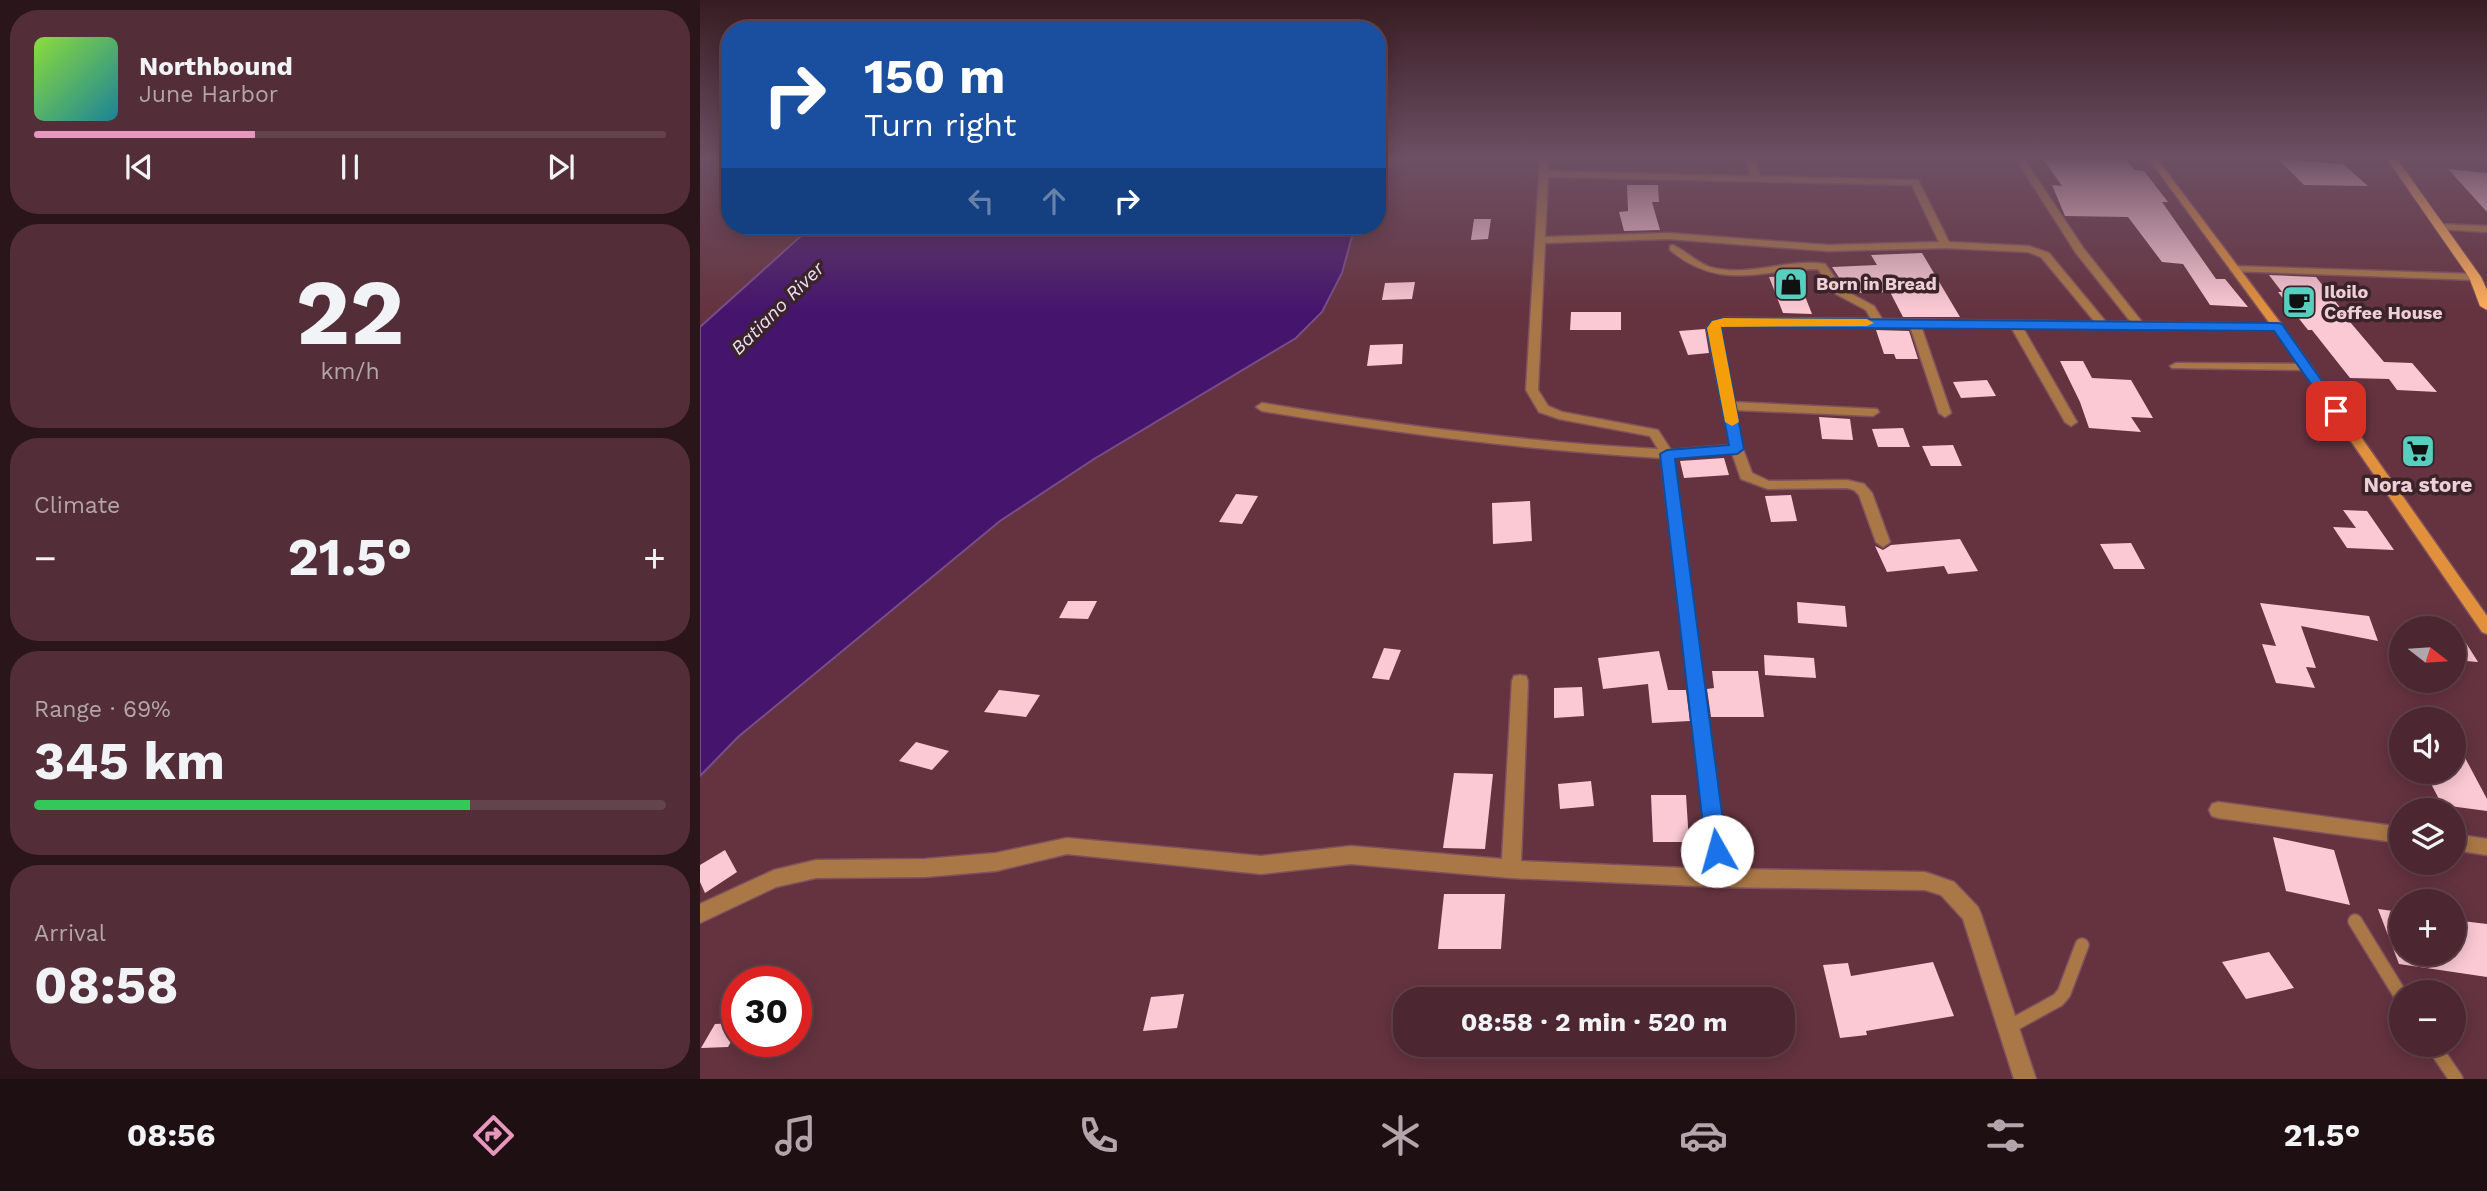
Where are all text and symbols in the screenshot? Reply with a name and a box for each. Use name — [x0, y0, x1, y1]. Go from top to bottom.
text: 150 m — [864, 47, 1005, 105]
icon: right — [749, 49, 840, 140]
text: Northbound — [139, 51, 293, 81]
text: June Harbor — [139, 81, 278, 108]
text: Turn right — [864, 106, 1016, 144]
icon: previous — [120, 148, 158, 186]
icon: pause — [331, 148, 369, 186]
icon: next — [542, 148, 580, 186]
icon: left — [962, 182, 1000, 220]
icon: ahead — [1035, 182, 1073, 220]
icon: right — [1108, 182, 1146, 220]
water label: Batiano River — [726, 257, 829, 360]
text: 22 — [296, 259, 404, 366]
shop icon: Born in Bread — [1772, 265, 1810, 303]
place label: Born in Bread — [1816, 273, 1937, 294]
place label: Iloilo Coffee House — [2324, 281, 2443, 323]
cafe icon: Iloilo Coffee House — [2280, 283, 2318, 321]
text: km/h — [320, 358, 380, 385]
pin — [2306, 381, 2366, 441]
icon: arrive — [2317, 392, 2355, 430]
supermarket icon: Nora store — [2399, 432, 2437, 470]
place label: Nora store — [2364, 472, 2472, 497]
text: Climate — [34, 492, 120, 519]
text: 21.5° — [288, 527, 412, 588]
text: − — [34, 536, 57, 580]
text: + — [643, 536, 666, 580]
north arrow — [2389, 616, 2466, 693]
map controls — [2389, 616, 2466, 1057]
text: Range · 69% — [34, 696, 171, 723]
button: sound — [2389, 707, 2466, 784]
text: 345 km — [34, 731, 225, 792]
button: layers — [2389, 798, 2466, 875]
position arrow — [1680, 814, 1754, 888]
button: + — [2389, 889, 2466, 966]
text: Arrival — [34, 920, 106, 947]
text: 08:58 — [34, 955, 179, 1016]
speed limit sign: 30 — [721, 966, 812, 1057]
button: − — [2389, 980, 2466, 1057]
text: 08:58 · 2 min · 520 m — [1461, 1007, 1727, 1037]
icon: directions — [469, 1111, 518, 1160]
icon: music — [771, 1111, 820, 1160]
icon: phone — [1074, 1111, 1123, 1160]
icon: climate — [1376, 1111, 1425, 1160]
icon: car — [1679, 1111, 1728, 1160]
icon: filters — [1981, 1111, 2030, 1160]
text: 08:56 — [127, 1116, 215, 1154]
text: 21.5° — [2284, 1116, 2360, 1154]

